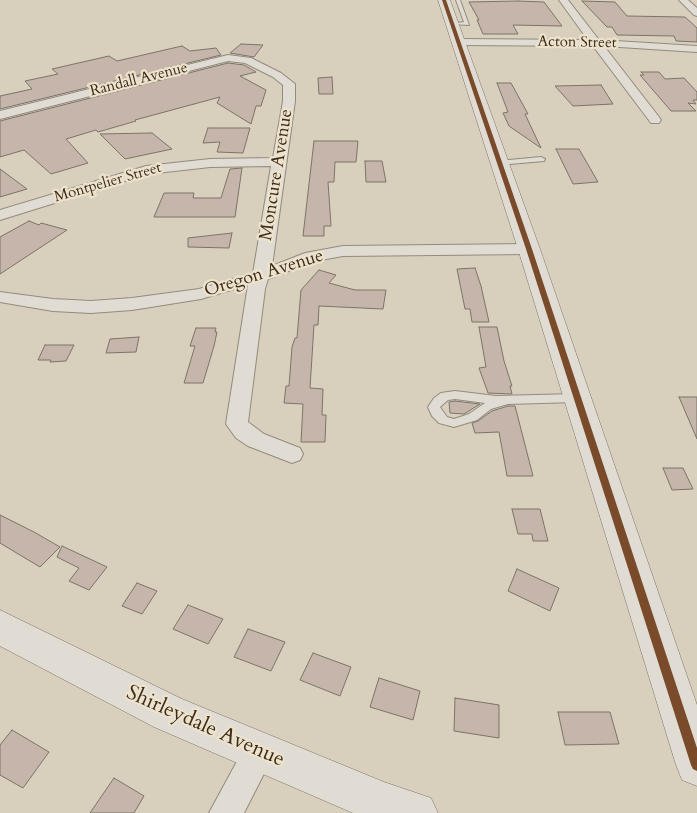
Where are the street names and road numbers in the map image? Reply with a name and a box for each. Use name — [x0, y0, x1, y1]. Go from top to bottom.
street label: Acton Street — [537, 33, 617, 53]
street label: Randall Avenue — [88, 59, 190, 101]
street label: Moncure Avenue — [256, 108, 298, 242]
street label: Montpelier Street — [52, 159, 164, 207]
street label: Oregon Avenue — [202, 246, 326, 302]
street label: Shirleydale Avenue — [122, 681, 288, 773]

